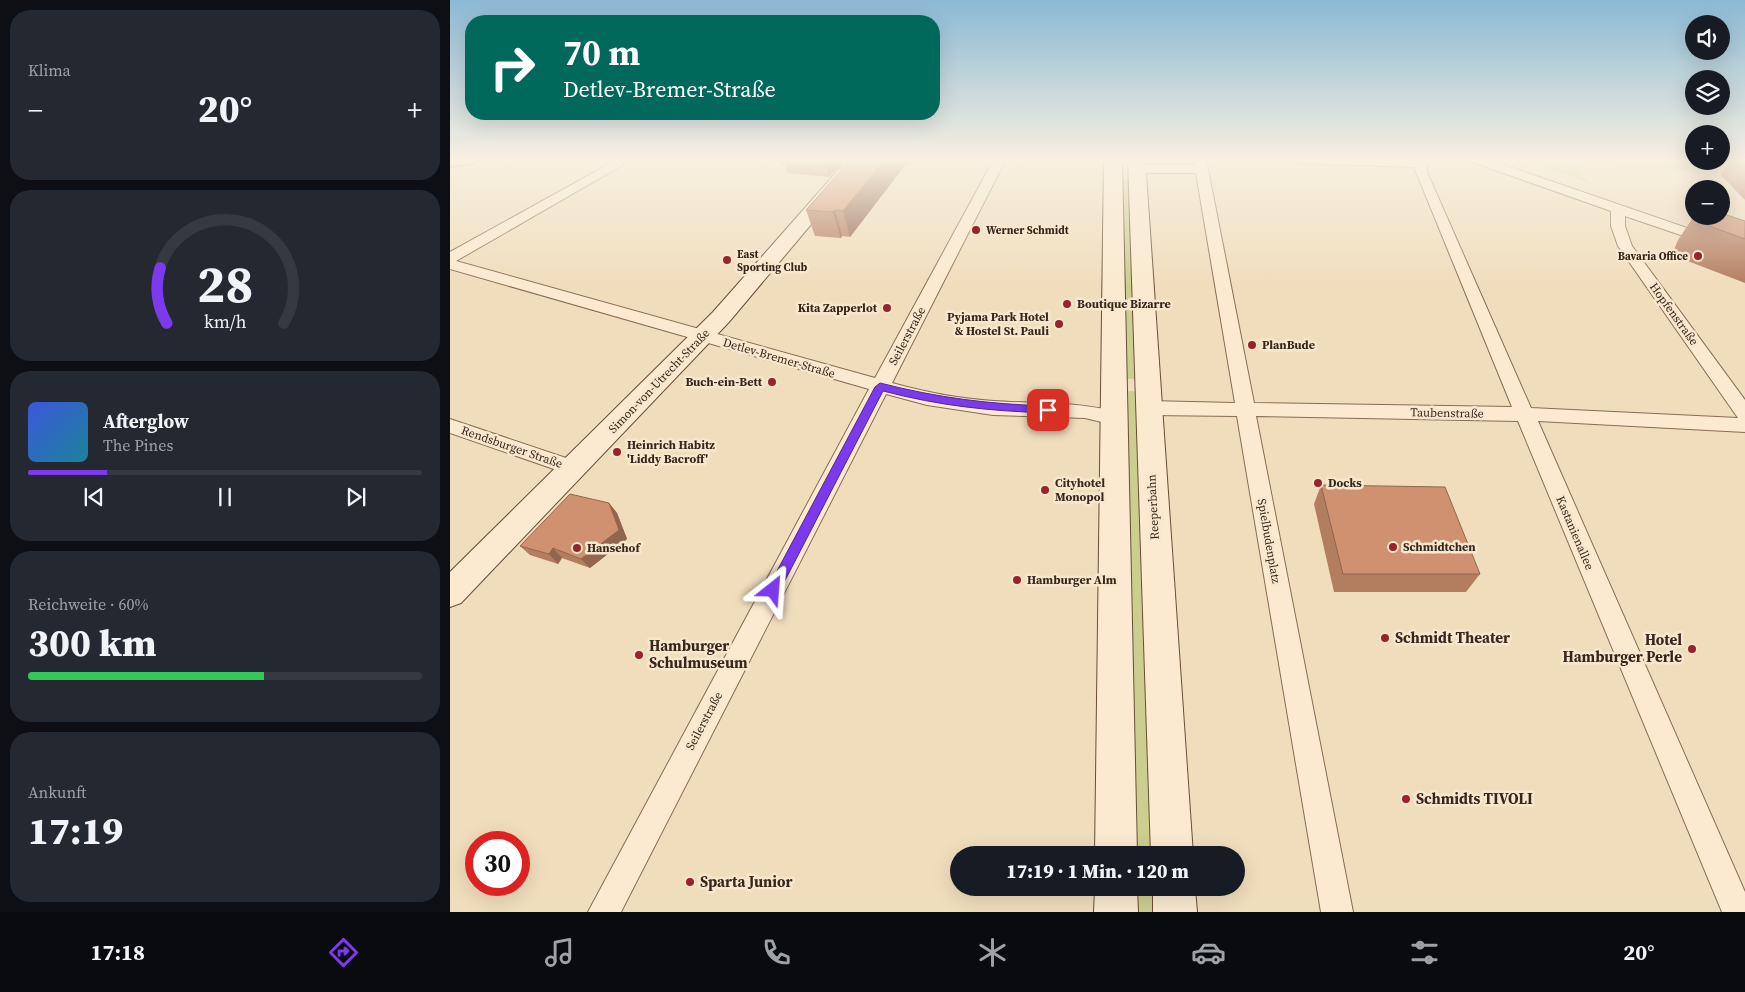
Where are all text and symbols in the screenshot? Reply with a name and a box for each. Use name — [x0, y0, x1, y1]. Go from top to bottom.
map controls — [1685, 15, 1730, 225]
button: sound — [1685, 15, 1730, 60]
text: 70 m — [563, 29, 640, 77]
icon: right — [480, 35, 545, 100]
text: Klima — [28, 59, 71, 81]
button: layers — [1685, 70, 1730, 115]
text: Detlev-Bremer-Straße — [563, 74, 776, 104]
text: 20° — [198, 83, 252, 135]
text: − — [28, 91, 43, 129]
text: + — [407, 91, 422, 129]
button: + — [1685, 125, 1730, 170]
button: − — [1685, 180, 1730, 225]
place label: Werner Schmidt — [986, 223, 1070, 238]
marker: Werner Schmidt — [970, 224, 982, 236]
place label: East Sporting Club — [737, 247, 808, 275]
text: 28 — [197, 248, 253, 319]
place label: Bavaria Office — [1618, 249, 1688, 264]
marker: Bavaria Office — [1692, 250, 1704, 262]
marker: East Sporting Club — [721, 254, 733, 266]
street label: Hopfenstraße — [1646, 280, 1702, 348]
place label: Boutique Bizarre — [1077, 296, 1171, 312]
marker: Boutique Bizarre — [1061, 298, 1073, 310]
place label: Kita Zapperlot — [798, 300, 878, 316]
marker: Kita Zapperlot — [881, 302, 893, 314]
street label: Seilerstraße — [885, 304, 929, 368]
text: km/h — [204, 309, 247, 334]
place label: Pyjama Park Hotel & Hostel St. Pauli — [947, 309, 1049, 339]
marker: Pyjama Park Hotel & Hostel St. Pauli — [1053, 318, 1065, 330]
street label: Simon-von-Utrecht-Straße — [605, 325, 713, 437]
street label: Detlev-Bremer-Straße — [721, 334, 837, 382]
place label: PlanBude — [1262, 337, 1315, 353]
marker: PlanBude — [1246, 339, 1258, 351]
place label: Buch-ein-Bett — [685, 374, 763, 390]
marker: Buch-ein-Bett — [766, 376, 778, 388]
pin — [1027, 389, 1069, 431]
icon: arrive — [1034, 396, 1062, 424]
street label: Taubenstraße — [1410, 404, 1484, 422]
text: Afterglow — [103, 408, 189, 434]
street label: Rendsburger Straße — [459, 422, 565, 472]
text: The Pines — [103, 434, 173, 456]
place label: Heinrich Habitz 'Liddy Bacroff' — [627, 437, 715, 467]
marker: Heinrich Habitz 'Liddy Bacroff' — [611, 446, 623, 458]
street label: Reeperbahn — [1143, 474, 1163, 540]
place label: Cityhotel Monopol — [1055, 475, 1105, 505]
place label: Docks — [1328, 475, 1362, 491]
marker: Docks — [1312, 477, 1324, 489]
icon: previous — [80, 483, 108, 511]
icon: pause — [211, 483, 239, 511]
icon: next — [342, 483, 370, 511]
marker: Cityhotel Monopol — [1039, 484, 1051, 496]
street label: Kastanienallee — [1552, 494, 1598, 572]
street label: Spielbudenplatz — [1254, 497, 1284, 585]
place label: Schmidtchen — [1403, 539, 1476, 555]
place label: Hansehof — [587, 540, 641, 556]
marker: Schmidtchen — [1387, 541, 1399, 553]
marker: Hansehof — [571, 542, 583, 554]
position arrow — [746, 563, 798, 615]
place label: Hamburger Alm — [1027, 572, 1117, 588]
marker: Hamburger Alm — [1011, 574, 1023, 586]
text: Reichweite · 60% — [28, 593, 148, 615]
text: 300 km — [28, 617, 156, 669]
place label: Schmidt Theater — [1395, 627, 1510, 648]
place label: Hotel Hamburger Perle — [1562, 629, 1682, 667]
marker: Schmidt Theater — [1379, 632, 1391, 644]
place label: Hamburger Schulmuseum — [649, 635, 748, 673]
marker: Hotel Hamburger Perle — [1686, 643, 1698, 655]
marker: Hamburger Schulmuseum — [633, 649, 645, 661]
street label: Seilerstraße — [682, 689, 726, 753]
text: Ankunft — [28, 781, 86, 803]
place label: Schmidts TIVOLI — [1416, 788, 1533, 809]
marker: Schmidts TIVOLI — [1400, 793, 1412, 805]
text: 17:19 — [28, 805, 123, 857]
speed limit sign: 30 — [465, 831, 530, 896]
text: 17:19 · 1 Min. · 120 m — [1006, 858, 1189, 884]
place label: Sparta Junior — [700, 871, 792, 892]
marker: Sparta Junior — [684, 876, 696, 888]
icon: directions — [326, 935, 361, 970]
icon: music — [542, 935, 577, 970]
icon: phone — [759, 935, 794, 970]
icon: climate — [975, 935, 1010, 970]
icon: car — [1191, 935, 1226, 970]
icon: filters — [1407, 935, 1442, 970]
text: 17:18 — [91, 937, 145, 967]
text: 20° — [1623, 937, 1654, 967]

